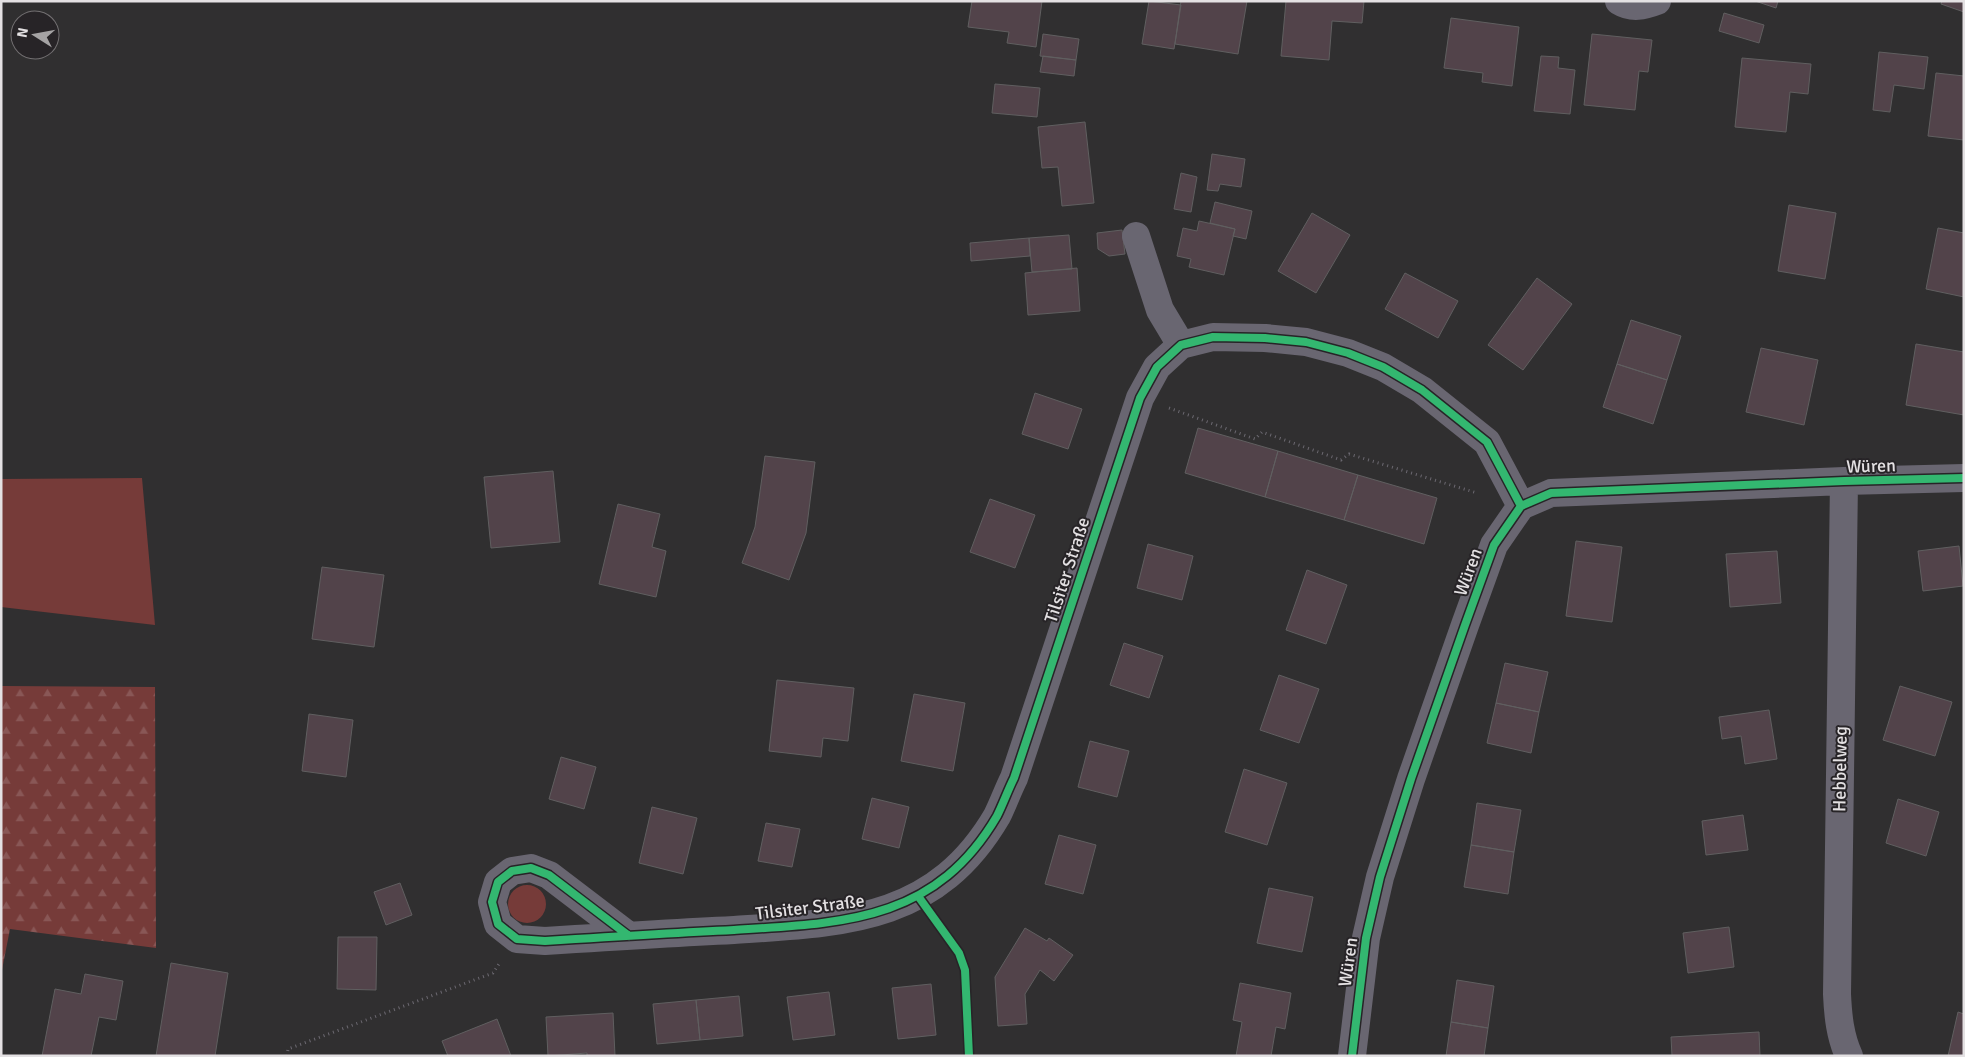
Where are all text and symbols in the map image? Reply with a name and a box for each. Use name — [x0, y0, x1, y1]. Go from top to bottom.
north arrow — [10, 10, 60, 60]
text: N — [13, 26, 32, 39]
street label: Würen — [1846, 454, 1896, 478]
street label: Tilsiter Straße — [1040, 514, 1094, 626]
street label: Würen — [1449, 545, 1487, 599]
street label: Hebbelweg — [1828, 726, 1852, 812]
street label: Tilsiter Straße — [754, 889, 866, 925]
street label: Würen — [1334, 936, 1362, 988]

